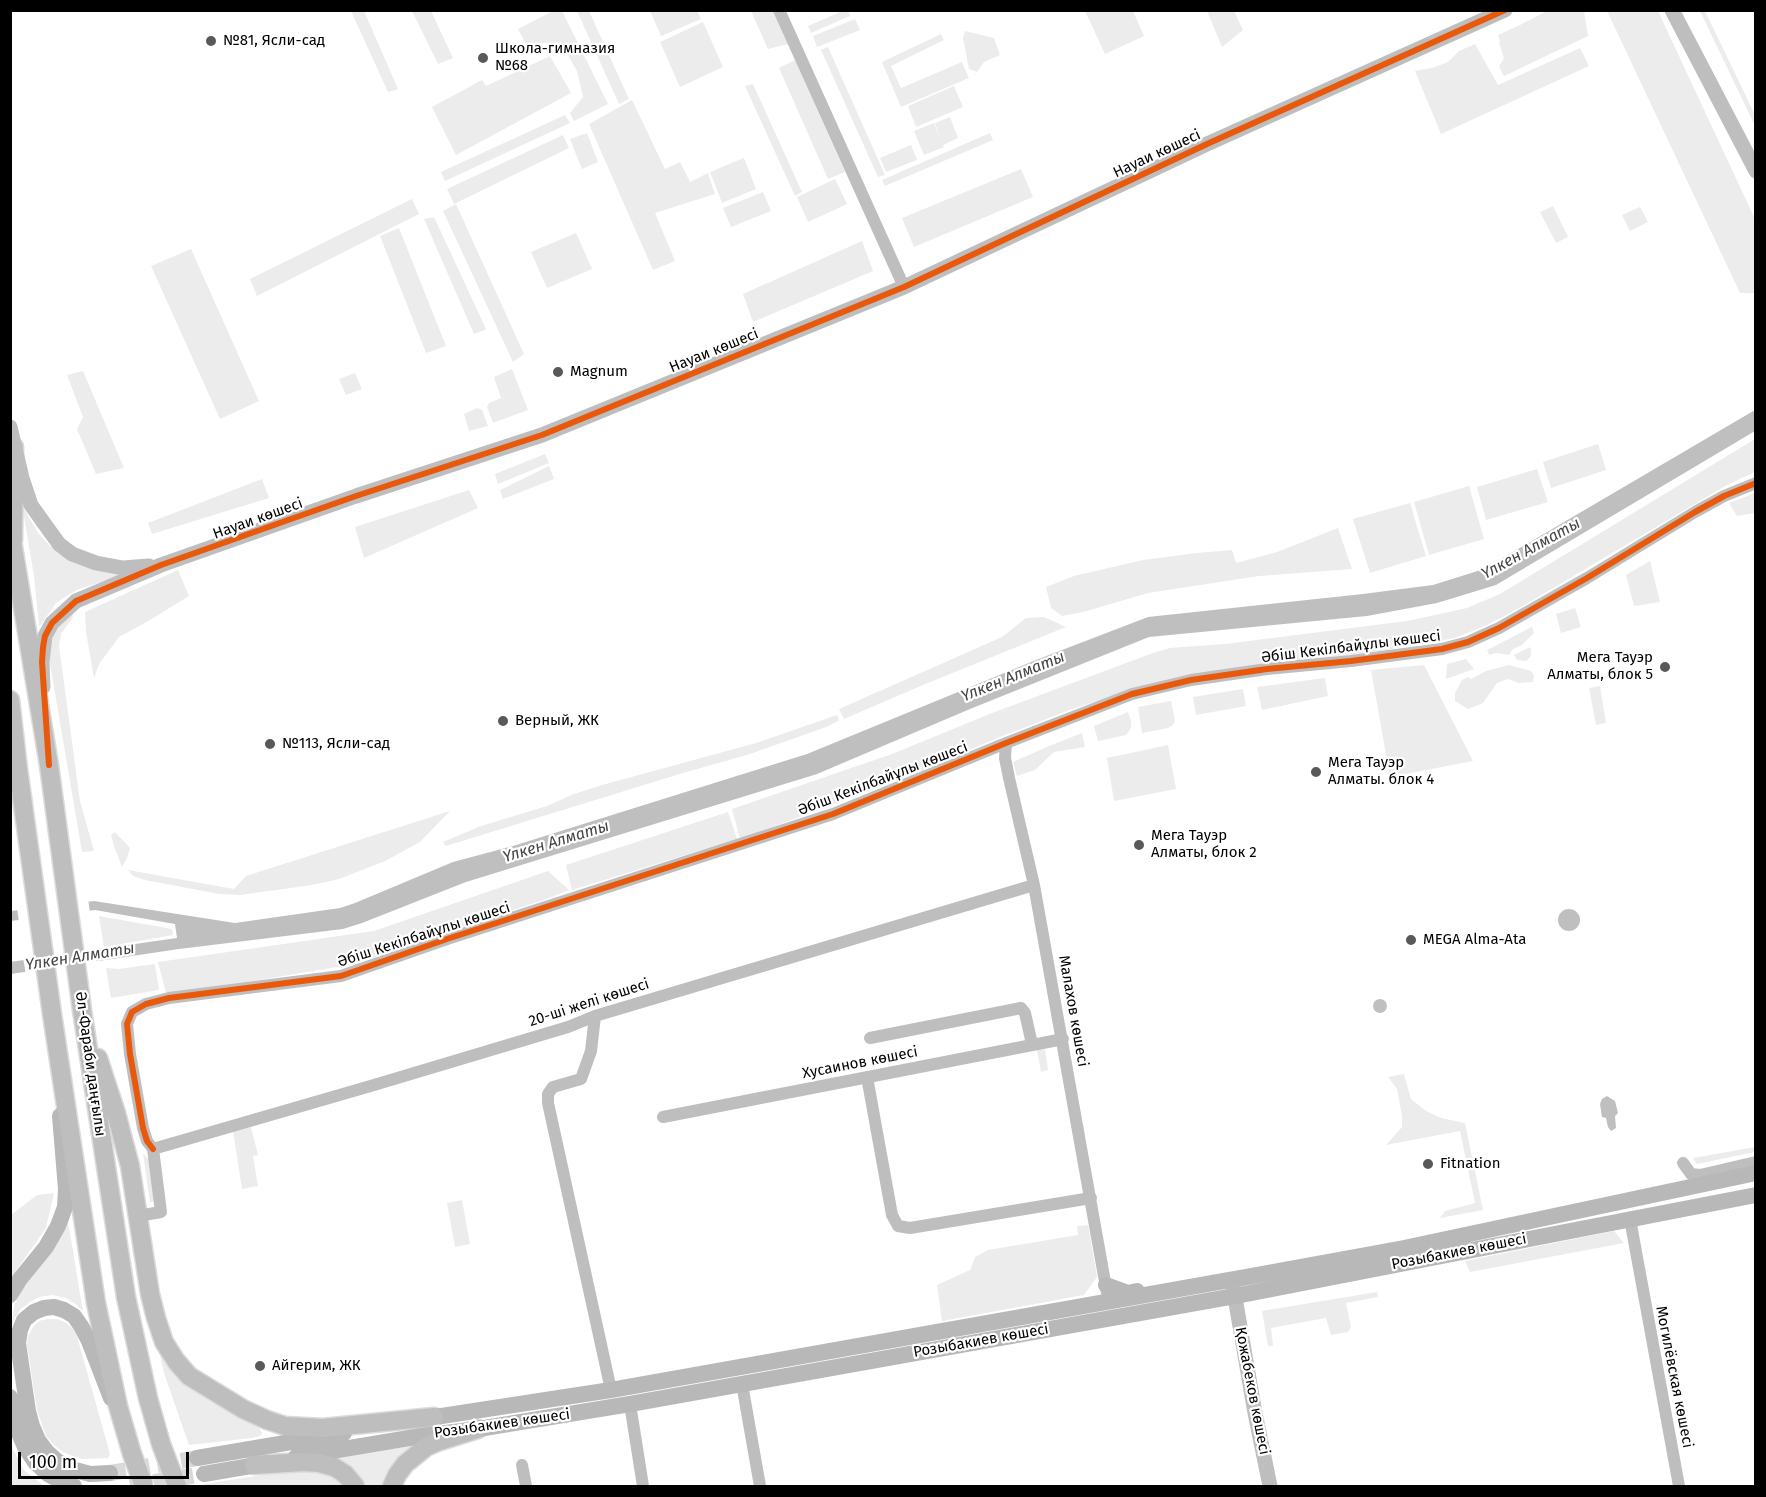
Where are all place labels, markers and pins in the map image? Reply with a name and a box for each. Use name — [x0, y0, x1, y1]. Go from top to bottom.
place label: №81, Ясли-сад — [223, 32, 325, 50]
marker: №81, Ясли-сад — [204, 34, 218, 48]
place label: Школа-гимназия №68 — [495, 40, 615, 75]
marker: Школа-гимназия №68 — [476, 51, 490, 65]
place label: Magnum — [570, 363, 628, 381]
marker: Magnum — [551, 365, 565, 379]
place label: Мега Тауэр Алматы, блок 5 — [1547, 649, 1653, 684]
marker: Мега Тауэр Алматы, блок 5 — [1658, 660, 1672, 674]
place label: Верный, ЖК — [515, 712, 599, 730]
marker: Верный, ЖК — [496, 714, 510, 728]
place label: №113, Ясли-сад — [282, 735, 390, 753]
marker: №113, Ясли-сад — [263, 737, 277, 751]
place label: Мега Тауэр Алматы. блок 4 — [1328, 754, 1434, 789]
marker: Мега Тауэр Алматы. блок 4 — [1309, 765, 1323, 779]
place label: Мега Тауэр Алматы, блок 2 — [1151, 827, 1257, 862]
marker: Мега Тауэр Алматы, блок 2 — [1132, 838, 1146, 852]
place label: MEGA Alma-Ata — [1423, 931, 1526, 949]
marker: MEGA Alma-Ata — [1404, 933, 1418, 947]
place label: Fitnation — [1440, 1155, 1501, 1173]
marker: Fitnation — [1421, 1157, 1435, 1171]
place label: Айгерим, ЖК — [272, 1357, 361, 1375]
marker: Айгерим, ЖК — [253, 1359, 267, 1373]

